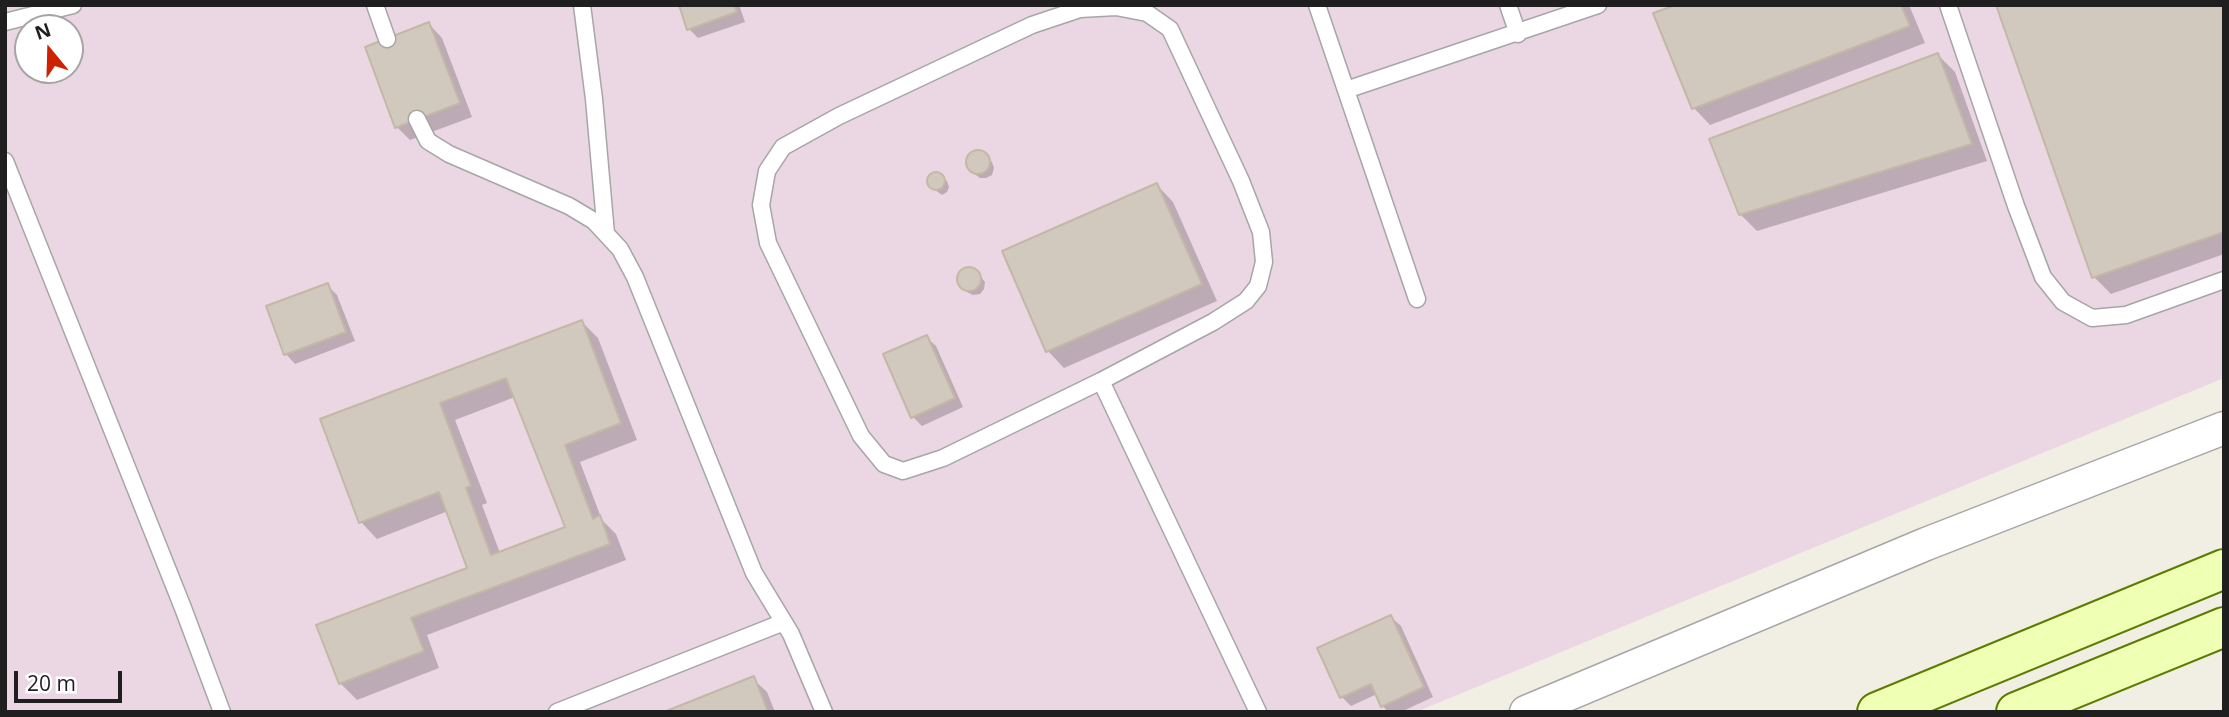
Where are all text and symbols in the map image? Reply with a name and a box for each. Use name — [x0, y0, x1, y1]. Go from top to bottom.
north arrow — [14, 14, 84, 84]
text: N — [31, 16, 54, 46]
scale bar — [18, 658, 126, 702]
text: 20 m — [27, 669, 76, 697]

